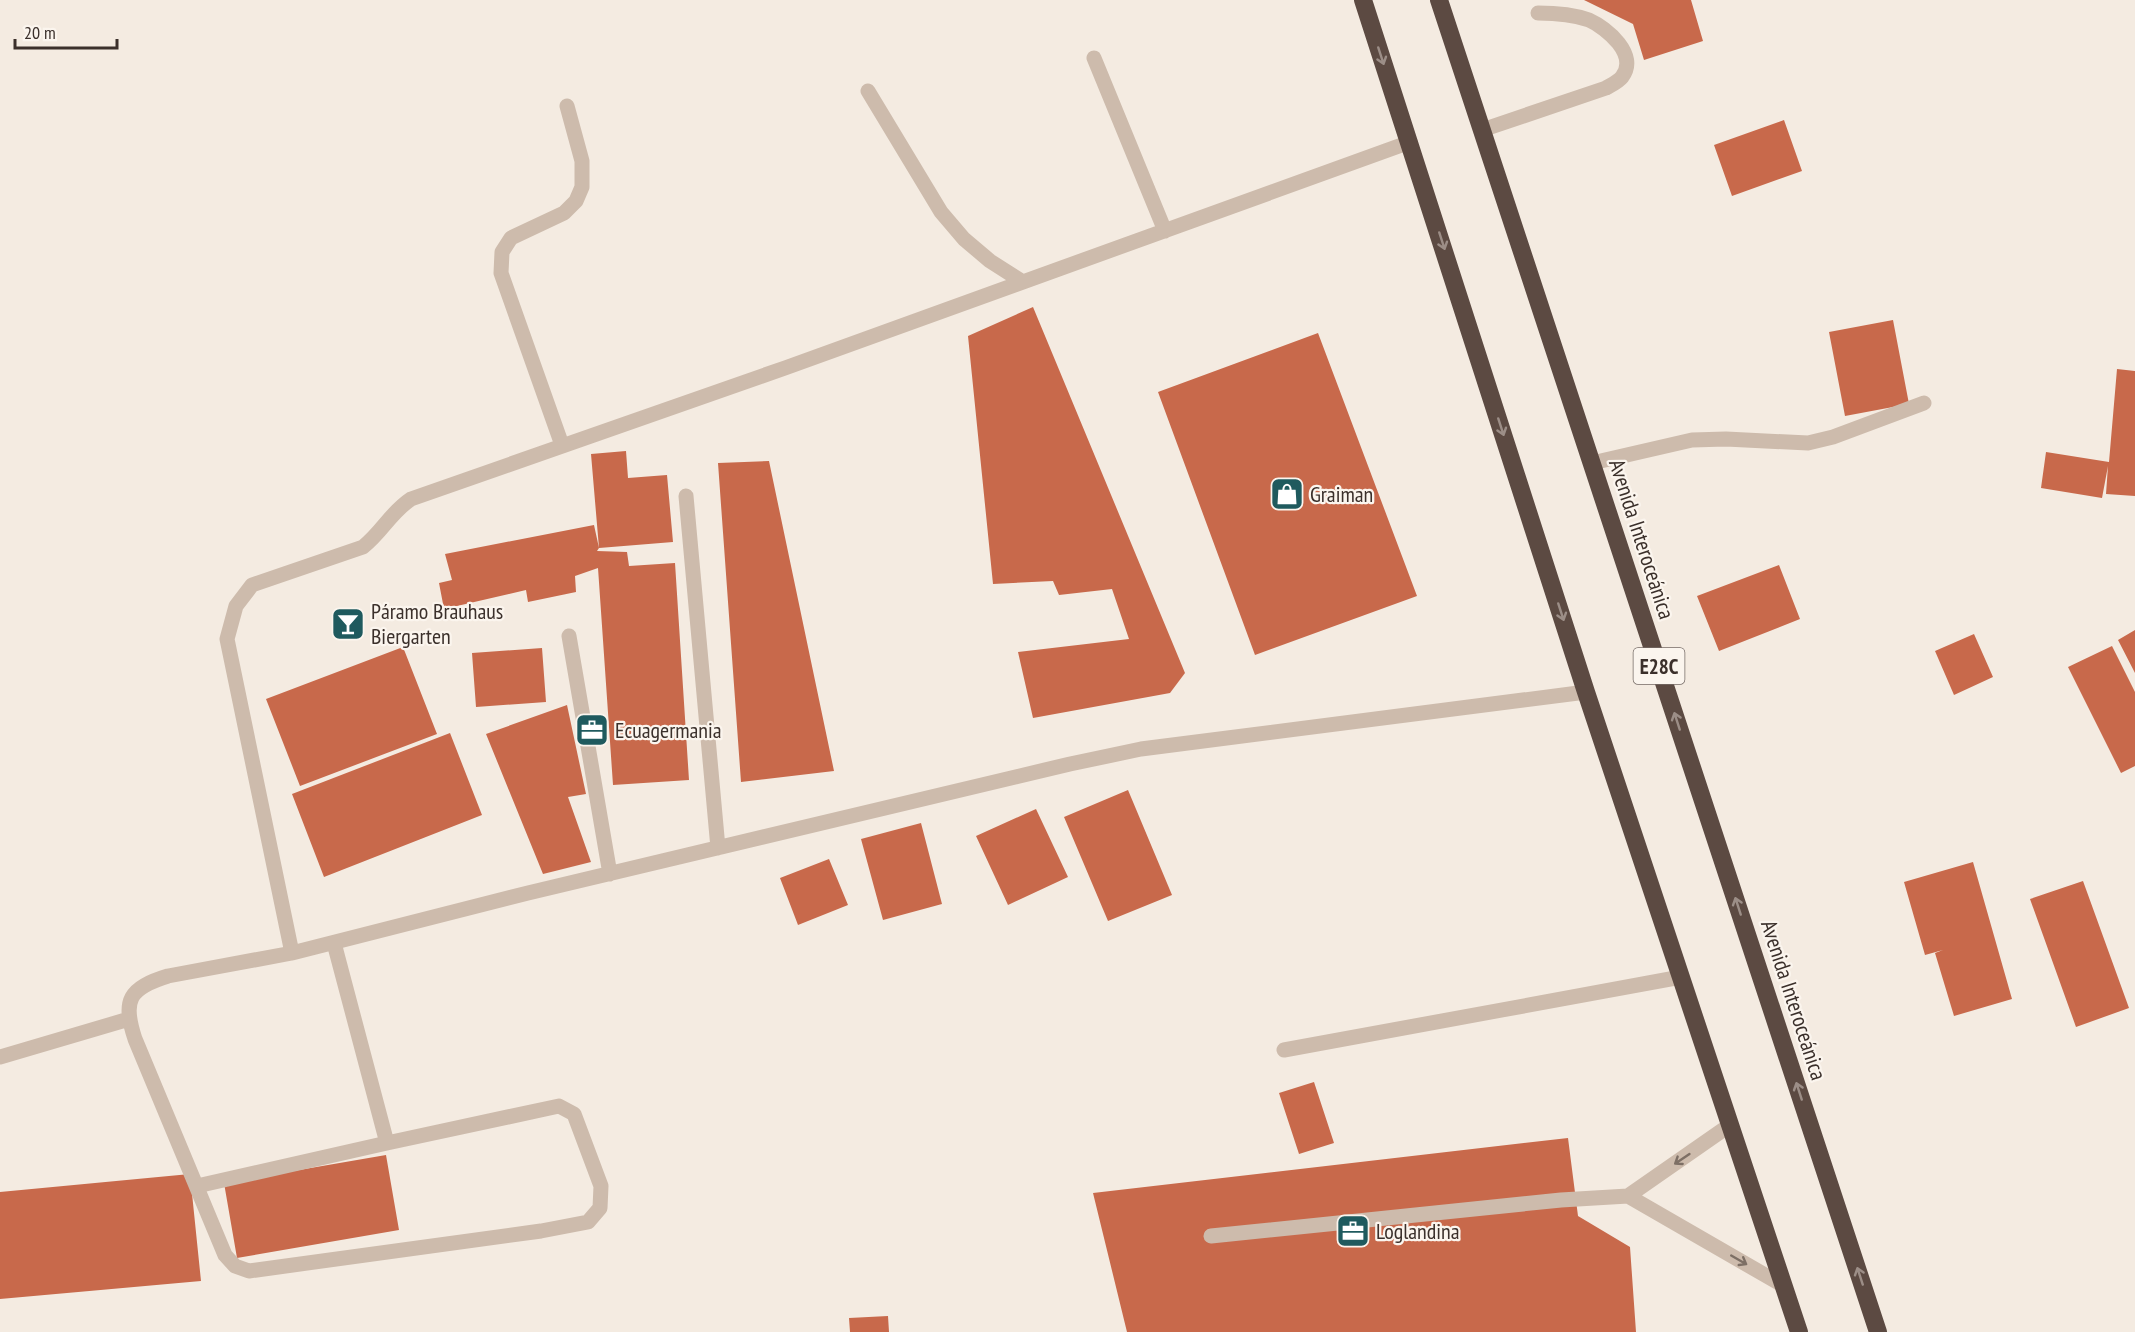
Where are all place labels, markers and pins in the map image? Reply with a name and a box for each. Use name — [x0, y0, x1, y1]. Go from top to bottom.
shop icon: Graiman — [1269, 476, 1305, 512]
place label: Graiman — [1310, 480, 1373, 508]
place label: Páramo Brauhaus Biergarten — [371, 597, 503, 650]
bar icon: Páramo Brauhaus Biergarten — [330, 606, 366, 642]
office icon: Ecuagermania — [574, 712, 610, 748]
place label: Ecuagermania — [615, 716, 722, 744]
office icon: Loglandina — [1335, 1213, 1371, 1249]
place label: Loglandina — [1376, 1217, 1460, 1245]

